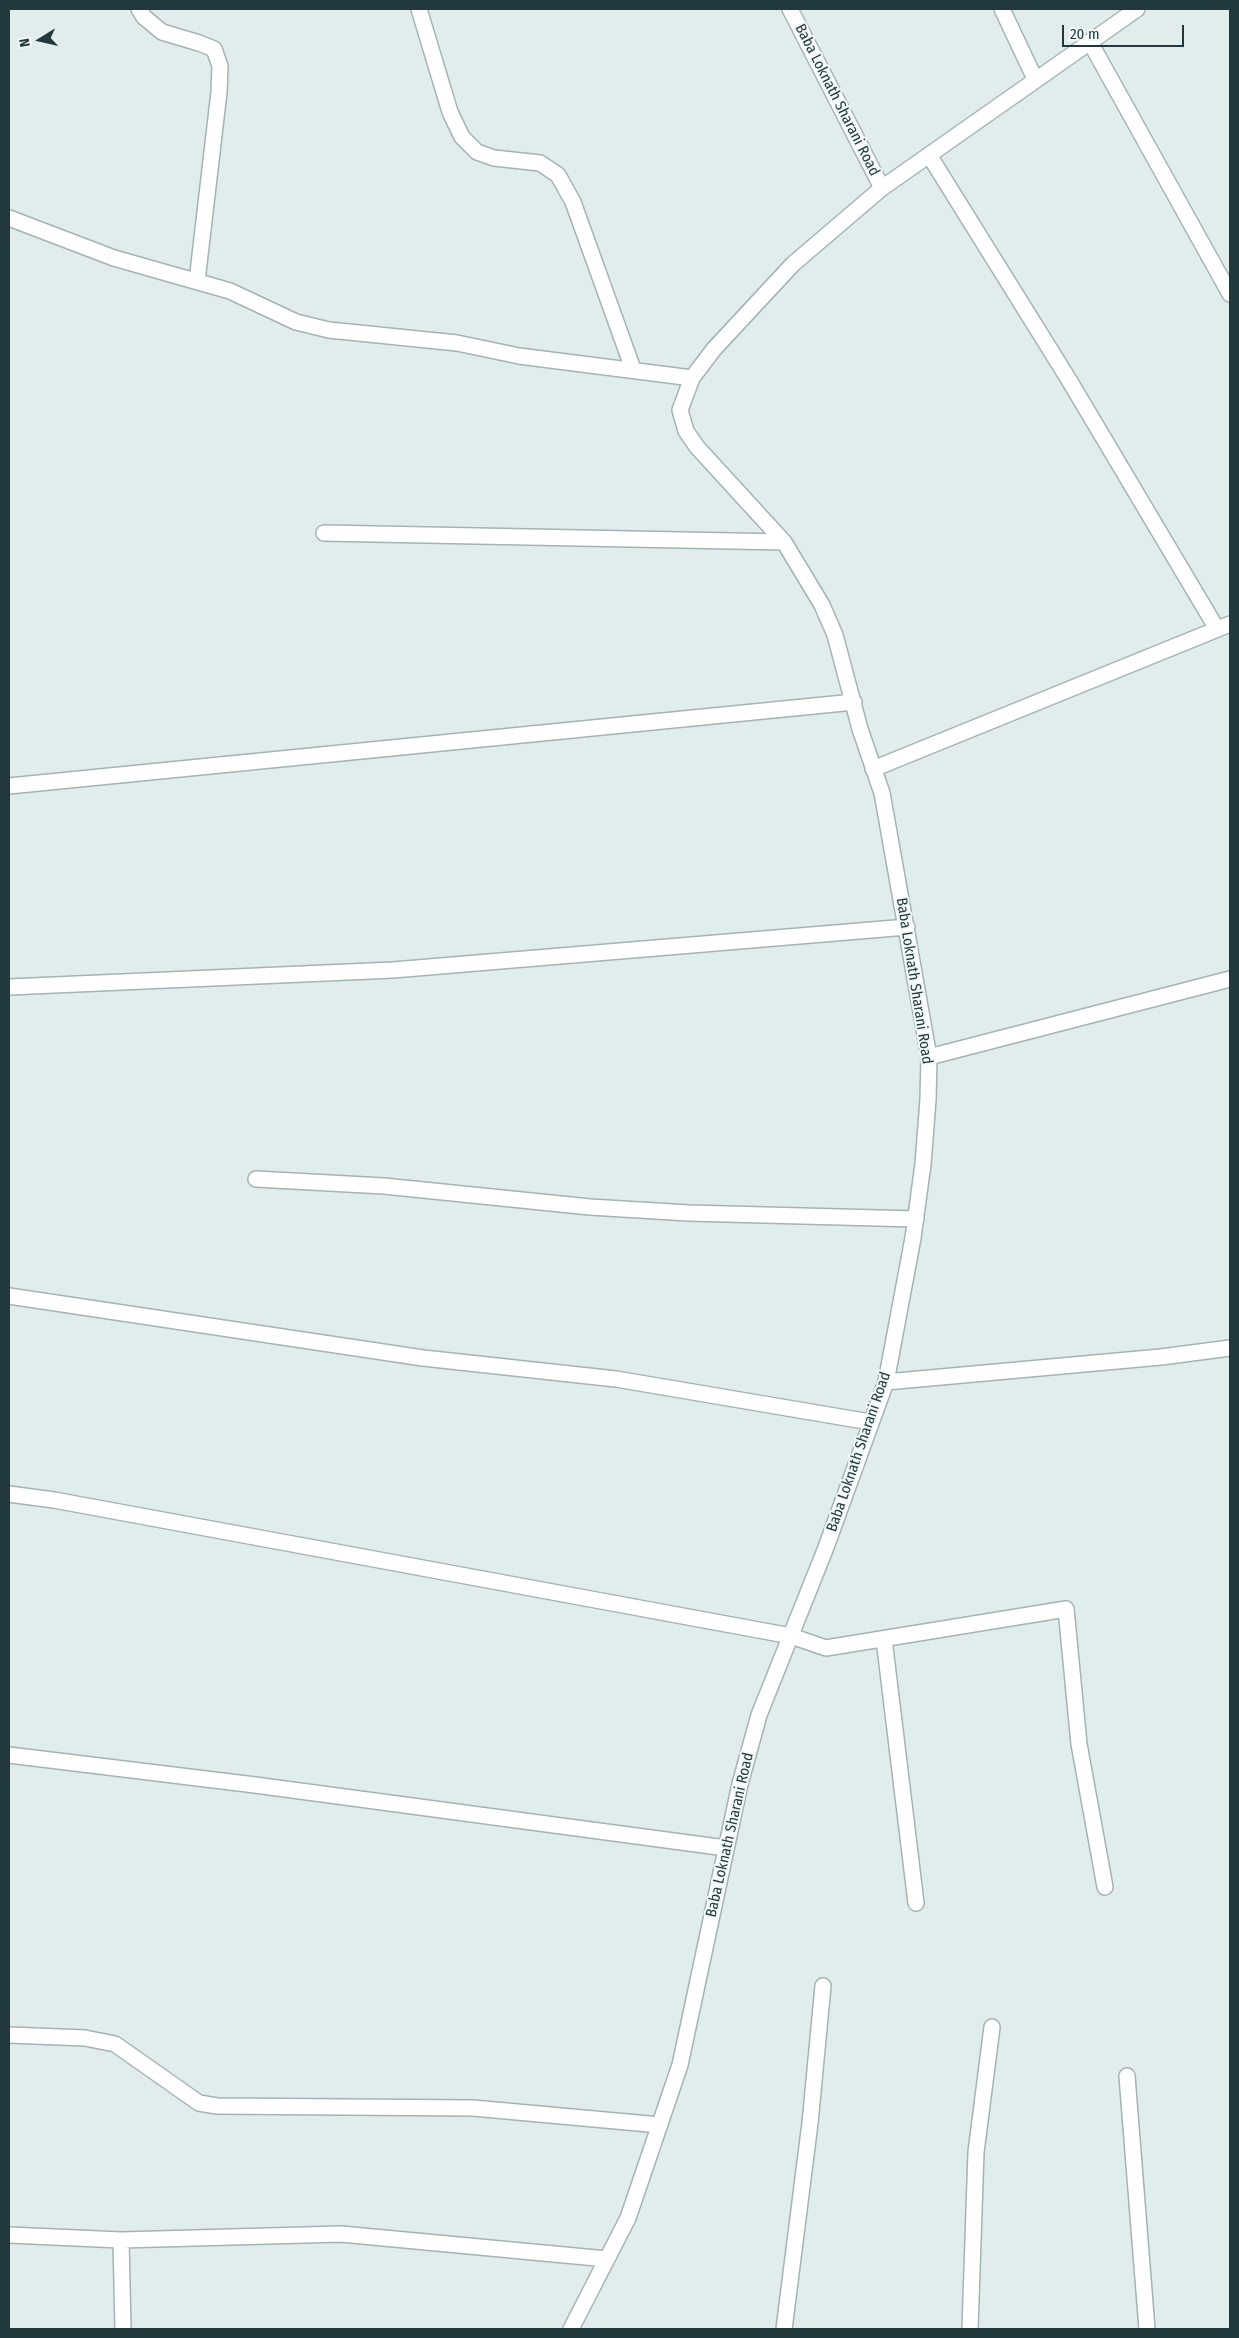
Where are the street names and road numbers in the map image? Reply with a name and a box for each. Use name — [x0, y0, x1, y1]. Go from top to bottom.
street label: Baba Loknath Sharani Road — [791, 21, 883, 179]
street label: Baba Loknath Sharani Road — [892, 897, 936, 1065]
street label: Baba Loknath Sharani Road — [823, 1370, 895, 1534]
street label: Baba Loknath Sharani Road — [702, 1751, 758, 1919]

